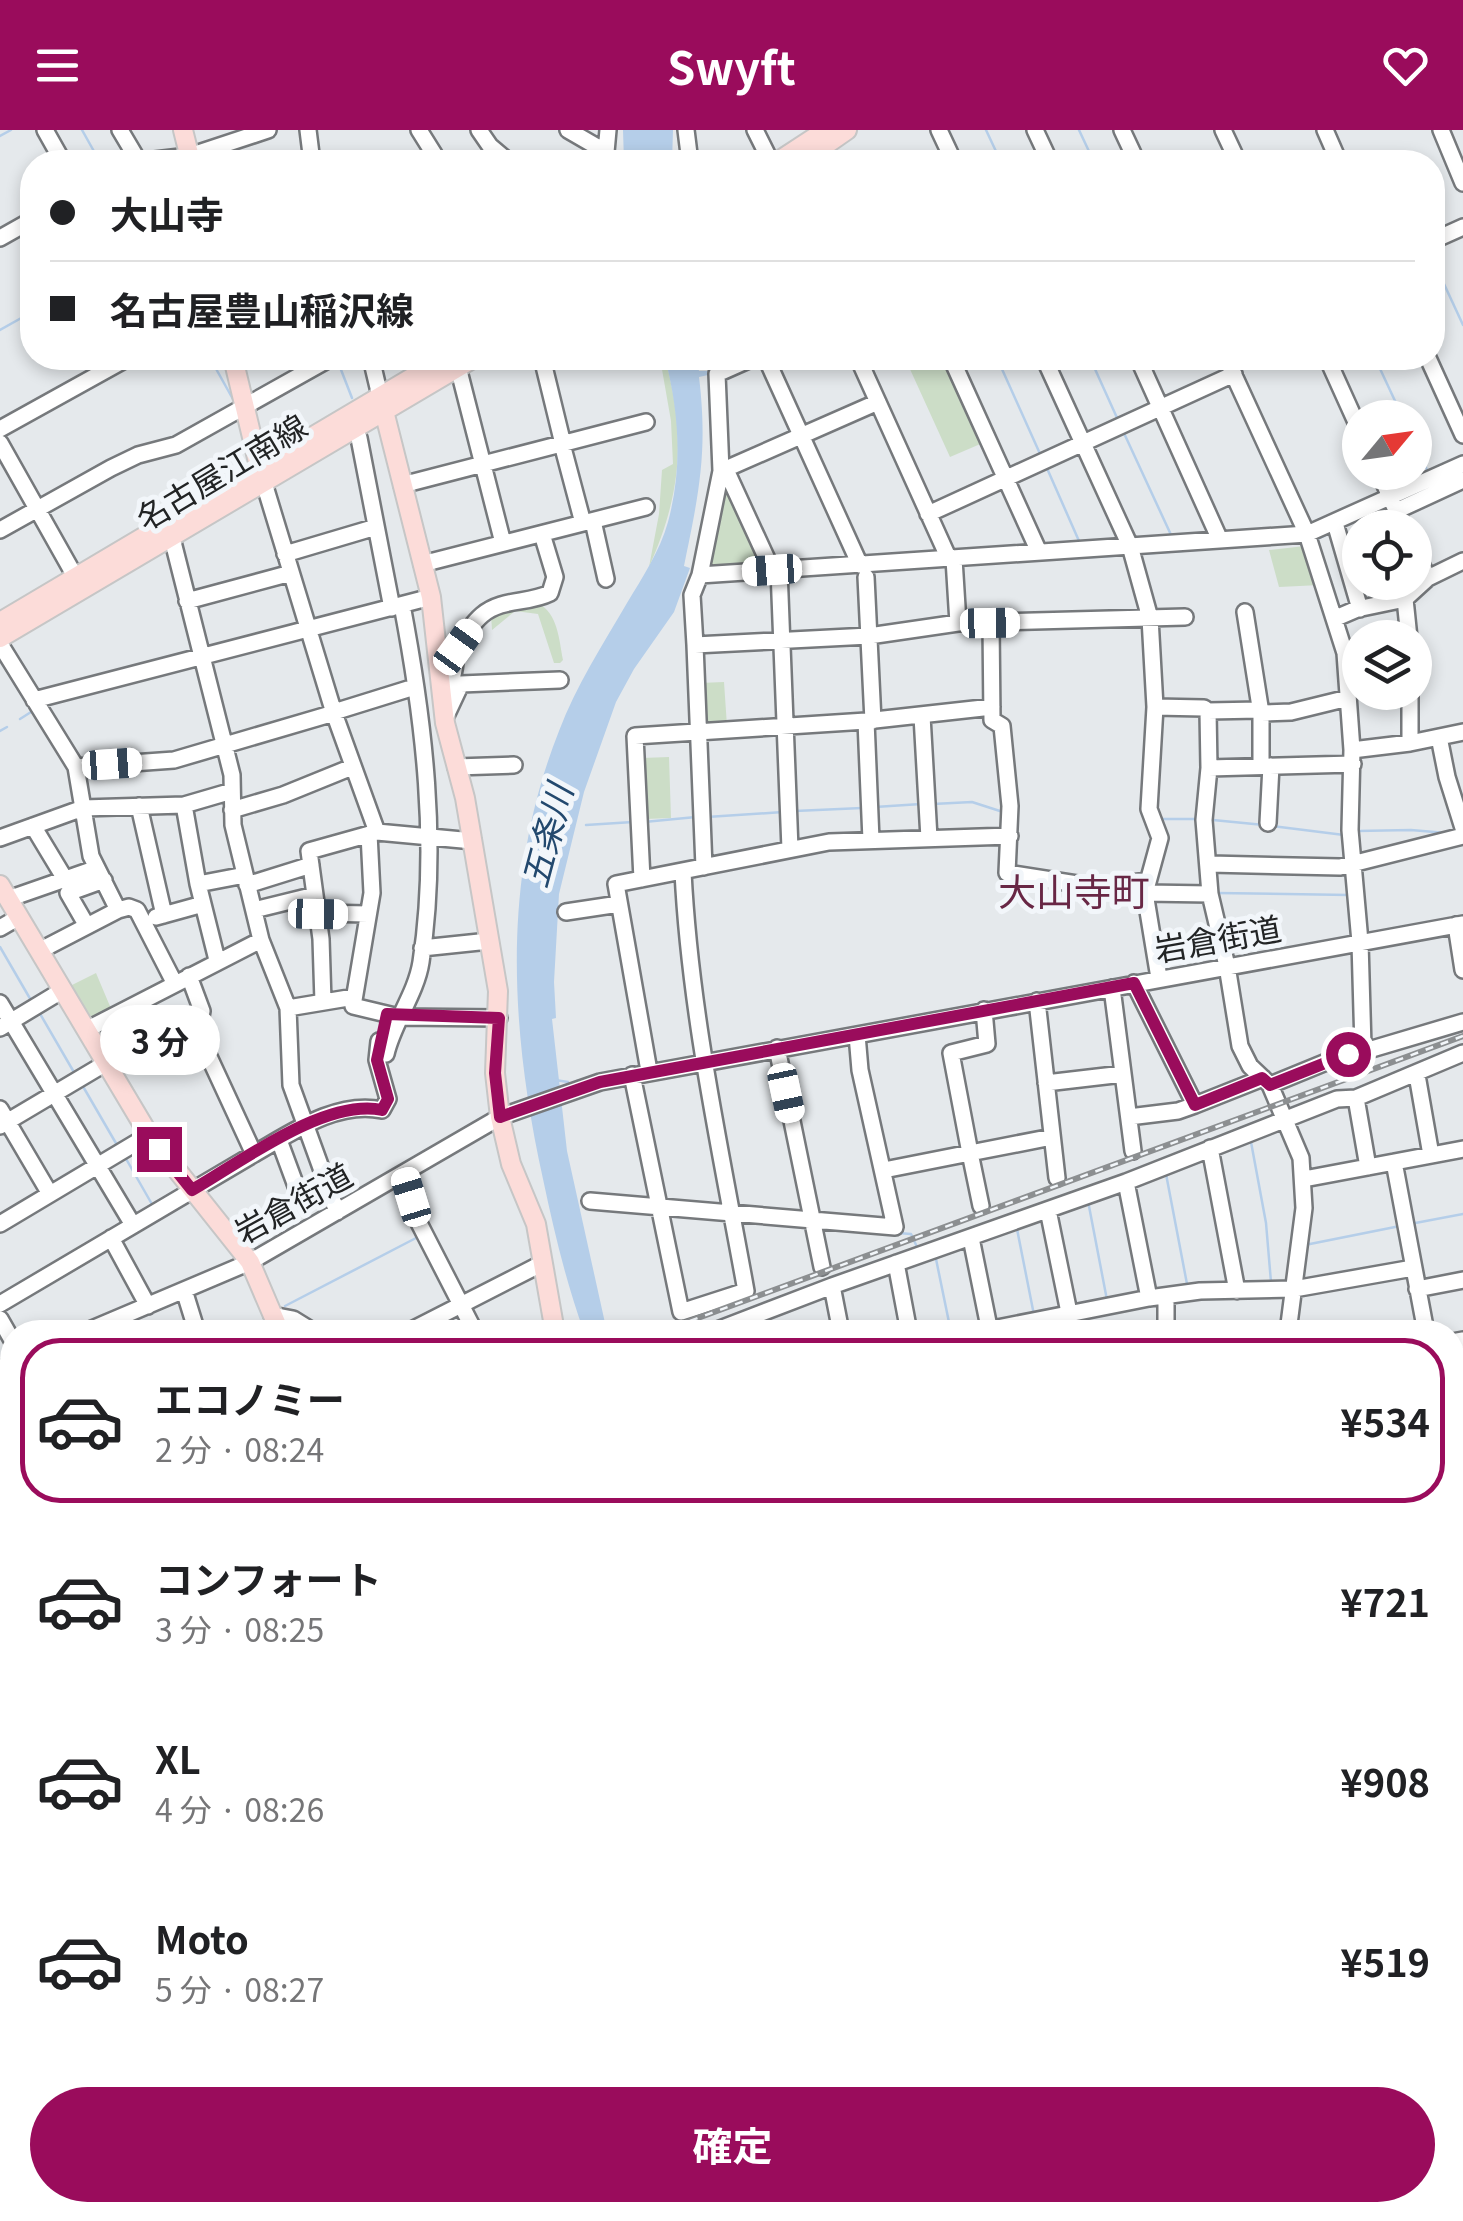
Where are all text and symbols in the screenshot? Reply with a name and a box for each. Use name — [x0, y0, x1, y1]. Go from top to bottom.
text: Swyft — [667, 33, 796, 98]
icon: menu — [30, 38, 85, 93]
icon: heart — [1378, 38, 1433, 93]
text: 大山寺 — [110, 185, 224, 240]
text: 名古屋豊山稲沢線 — [110, 281, 414, 336]
north arrow — [1342, 400, 1432, 490]
map controls — [1342, 400, 1432, 710]
street label: 名古屋江南線 — [126, 401, 315, 540]
button: locate — [1342, 510, 1432, 600]
car — [741, 553, 803, 587]
car — [960, 607, 1020, 639]
car — [428, 614, 488, 680]
button: layers — [1342, 620, 1432, 710]
car — [81, 747, 143, 781]
water label: 五条川 — [506, 774, 584, 892]
district label: 大山寺町 — [998, 862, 1150, 917]
car — [288, 898, 348, 930]
street label: 岩倉街道 — [1150, 903, 1285, 971]
callout: 3 分 — [99, 1004, 219, 1074]
text: 3 分 — [131, 1017, 189, 1063]
route start — [1326, 1032, 1371, 1077]
car — [765, 1061, 807, 1125]
route end — [137, 1127, 182, 1172]
street label: 岩倉街道 — [225, 1150, 360, 1253]
car — [388, 1164, 434, 1230]
text: エコノミー — [155, 1370, 345, 1425]
icon: car — [35, 1376, 125, 1466]
text: ¥534 — [1340, 1393, 1430, 1448]
text: 2 分 · 08:24 — [155, 1425, 324, 1471]
text: コンフォート — [155, 1550, 382, 1605]
icon: car — [35, 1556, 125, 1646]
text: ¥721 — [1340, 1573, 1430, 1628]
text: 3 分 · 08:25 — [155, 1605, 324, 1651]
text: XL — [155, 1730, 201, 1785]
icon: car — [35, 1736, 125, 1826]
text: ¥908 — [1340, 1753, 1430, 1808]
text: 4 分 · 08:26 — [155, 1785, 324, 1831]
text: Moto — [155, 1910, 249, 1965]
icon: car — [35, 1916, 125, 2006]
text: ¥519 — [1340, 1933, 1430, 1988]
text: 5 分 · 08:27 — [155, 1965, 324, 2011]
button: 確定 — [30, 2087, 1435, 2202]

